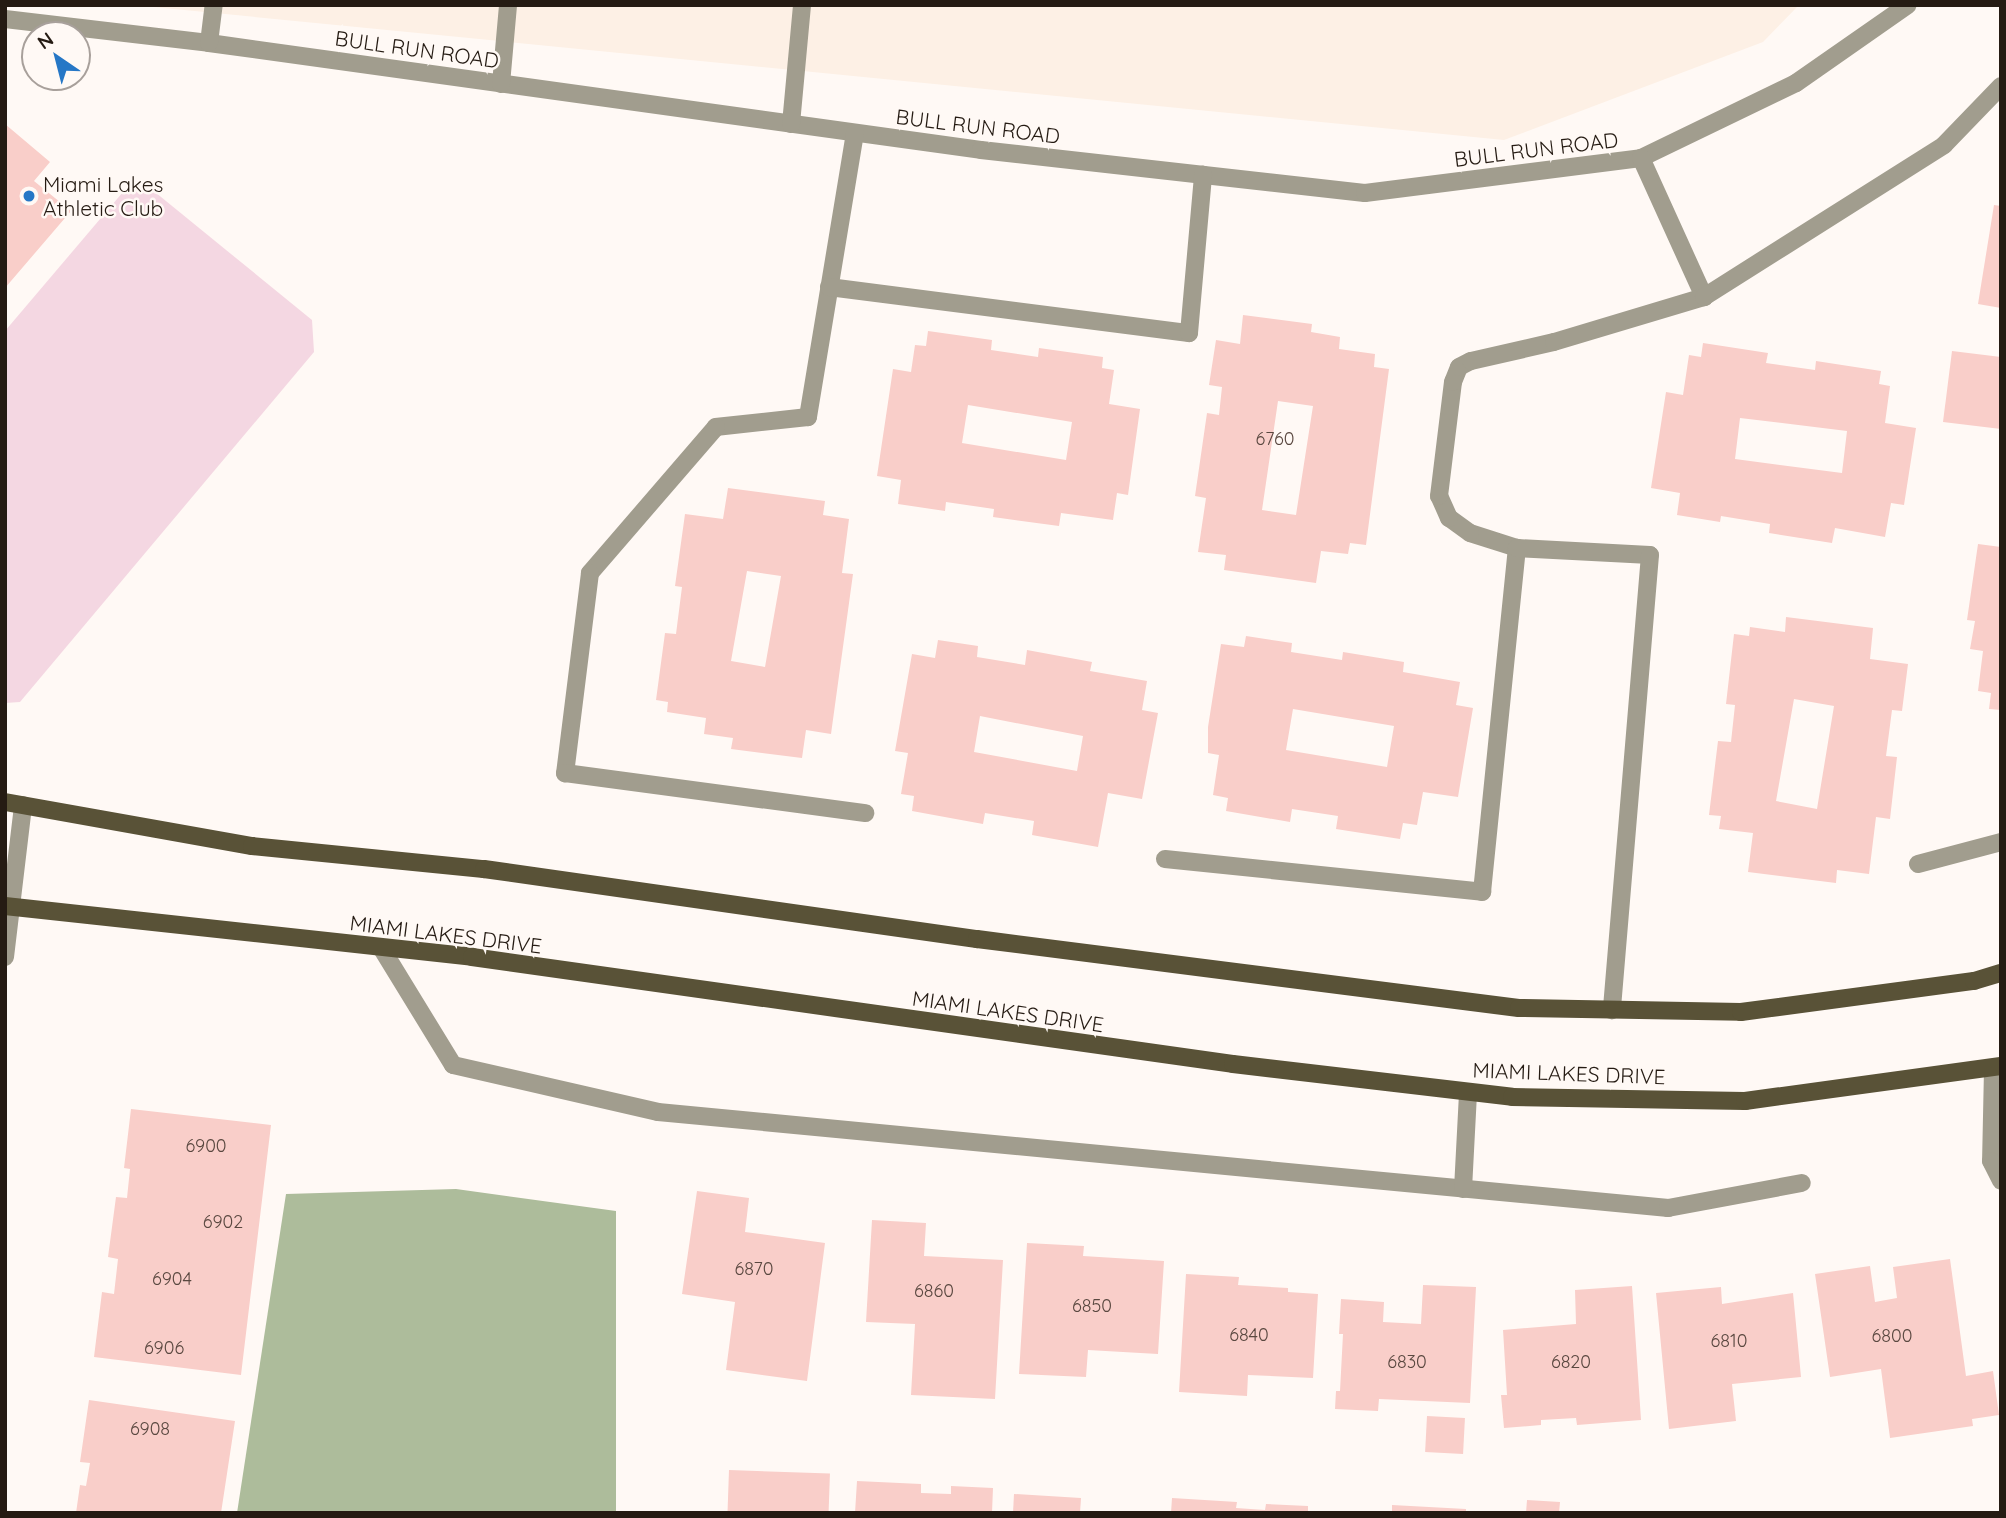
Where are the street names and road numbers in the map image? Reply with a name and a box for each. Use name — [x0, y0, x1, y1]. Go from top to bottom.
street label: BULL RUN ROAD — [333, 25, 501, 73]
street label: BULL RUN ROAD — [894, 103, 1062, 149]
street label: BULL RUN ROAD — [1452, 126, 1620, 172]
street label: MIAMI LAKES DRIVE — [349, 910, 543, 958]
street label: MIAMI LAKES DRIVE — [911, 985, 1105, 1037]
street label: MIAMI LAKES DRIVE — [1472, 1057, 1666, 1089]

